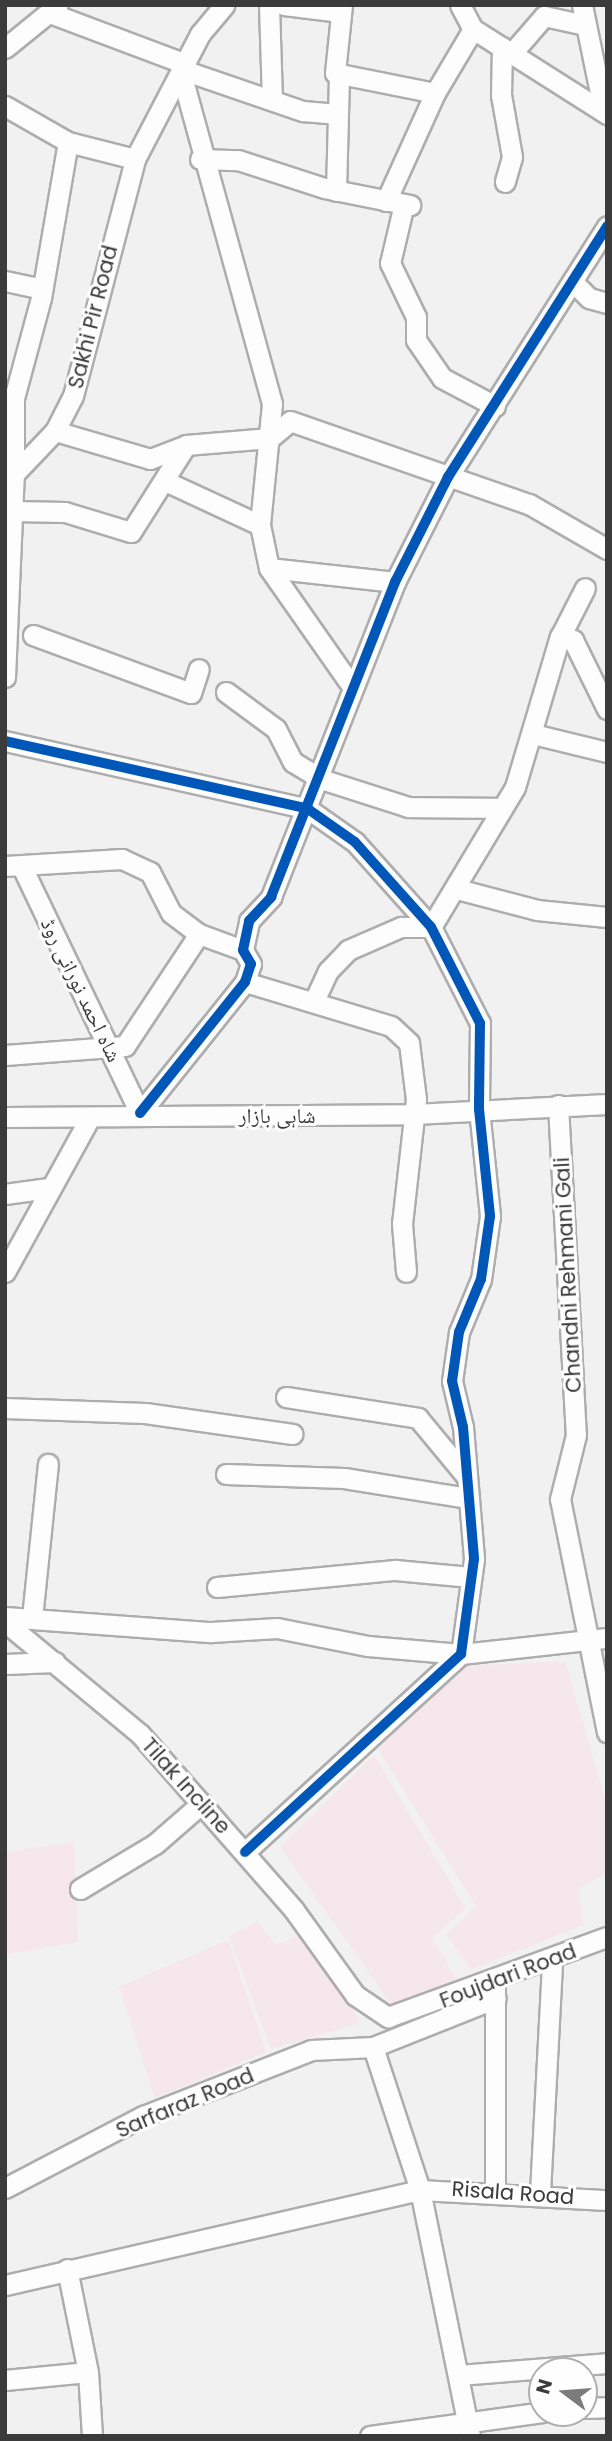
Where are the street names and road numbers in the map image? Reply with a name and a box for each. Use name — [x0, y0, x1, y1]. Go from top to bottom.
street label: Sakhi Pir Road — [63, 243, 123, 391]
street label: شاہ احمد نورانی روڈ — [35, 914, 127, 1066]
street label: شاہی بازار — [238, 1103, 316, 1129]
street label: Chandni Rehmani Gali — [549, 1157, 587, 1393]
street label: Tilak Incline — [136, 1733, 236, 1839]
street label: Foujdari Road — [436, 1938, 580, 2014]
street label: Sarfaraz Road — [112, 2063, 258, 2143]
street label: Risala Road — [451, 2176, 575, 2210]

